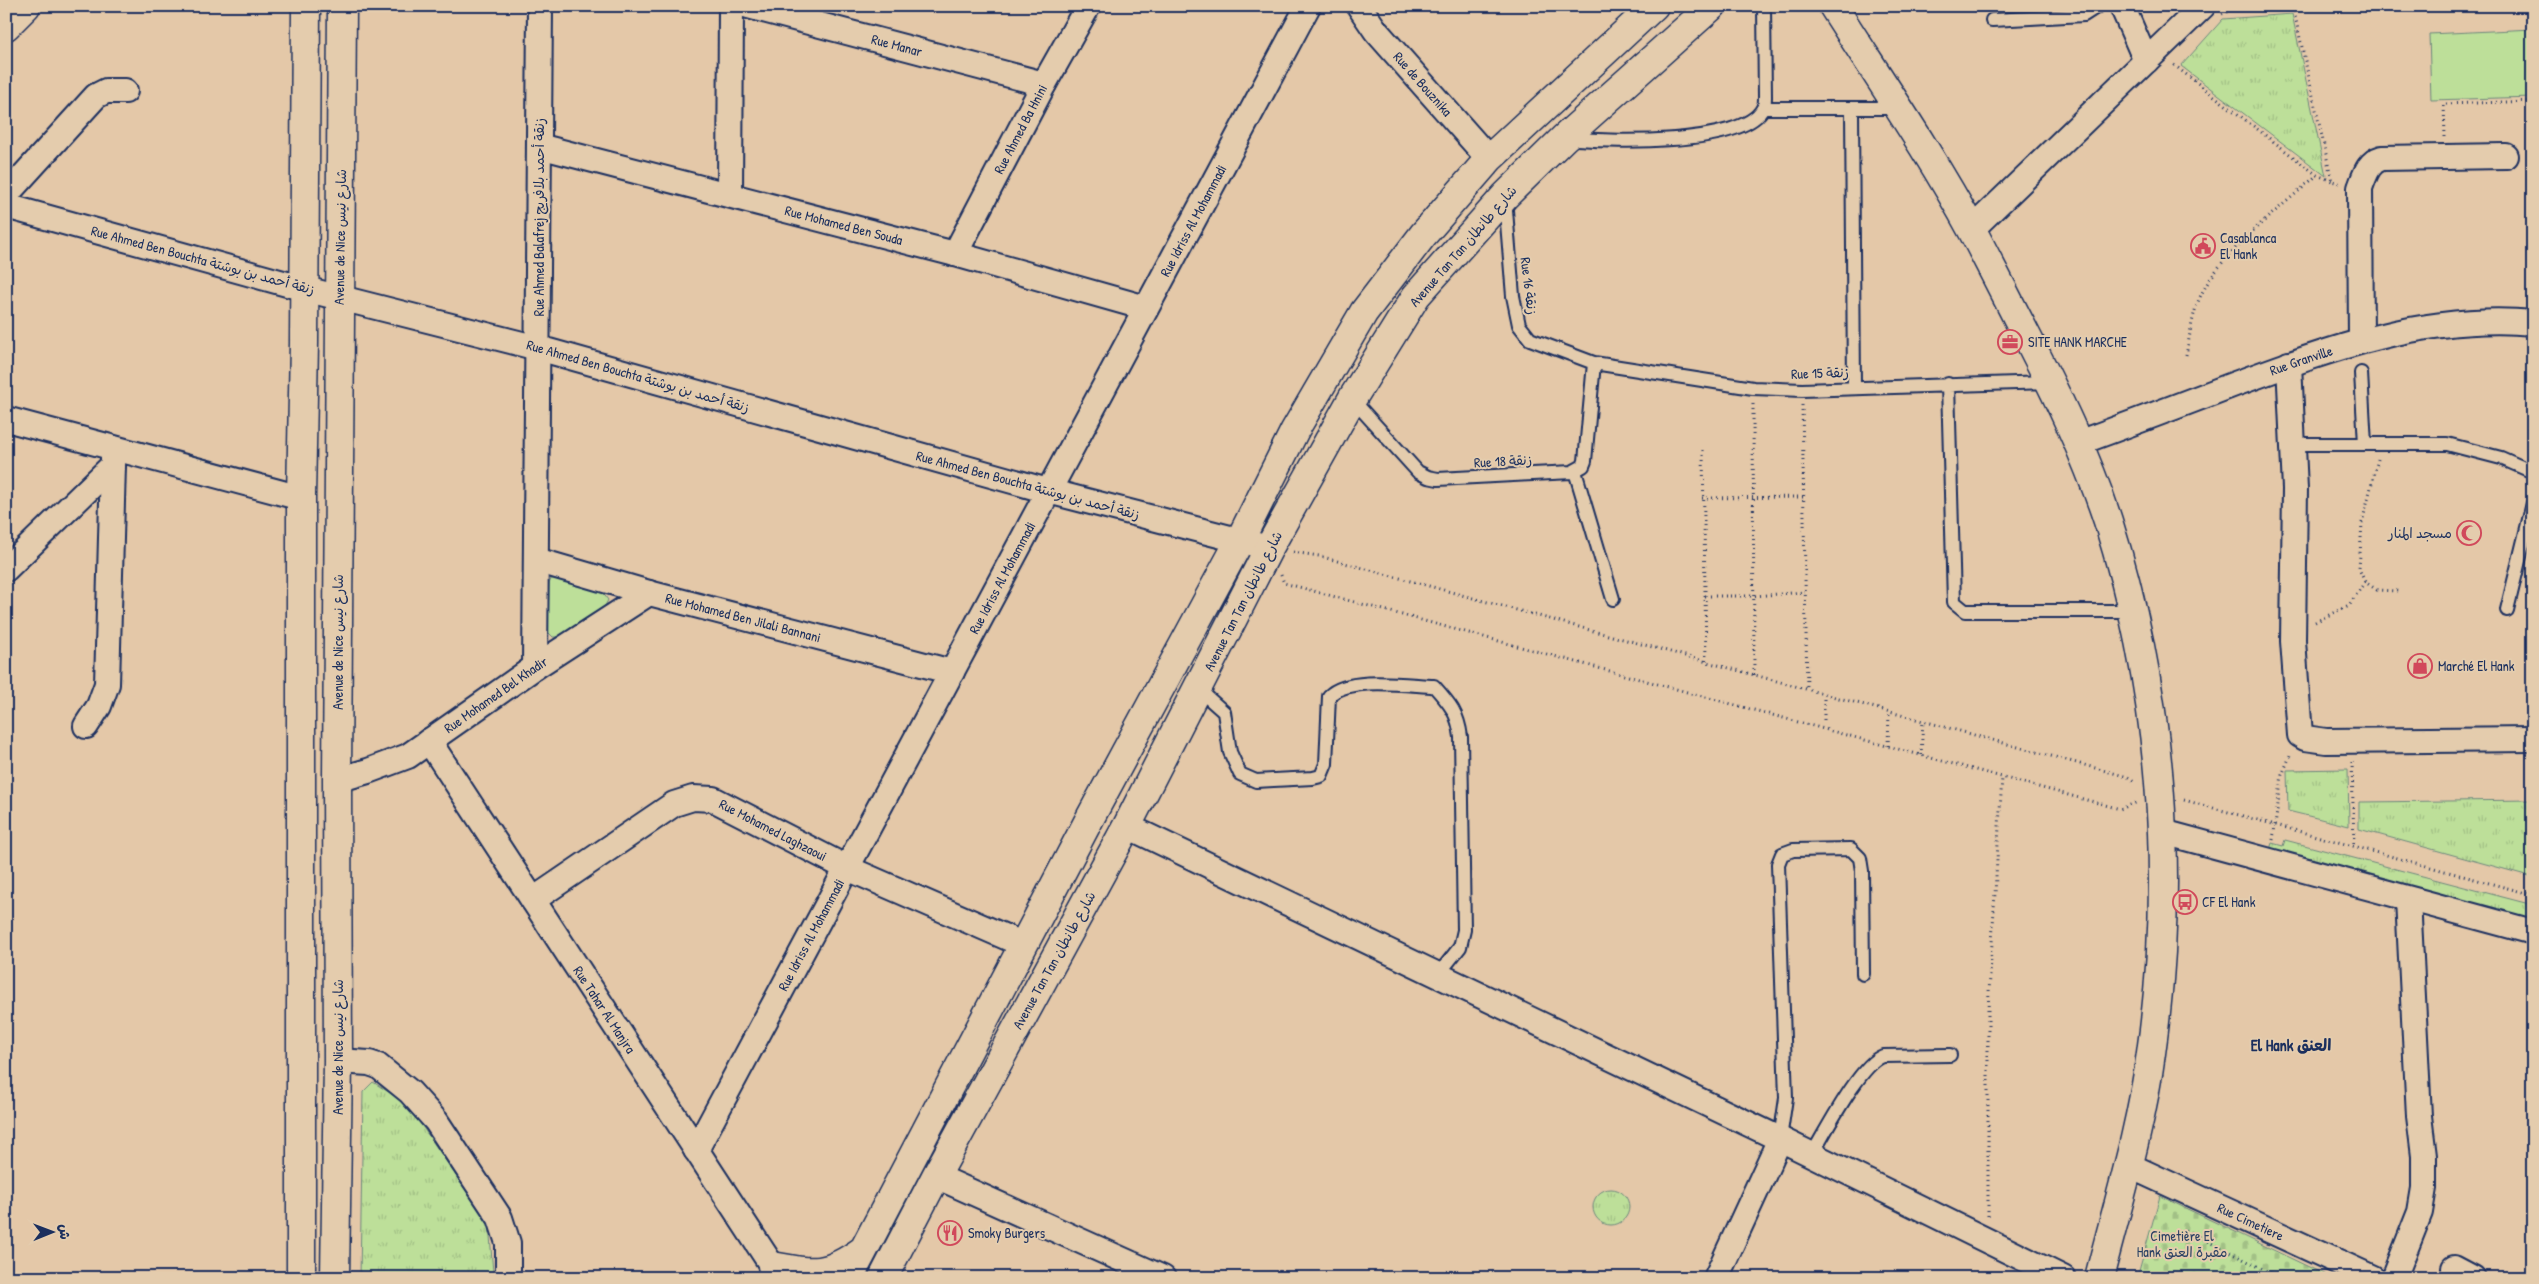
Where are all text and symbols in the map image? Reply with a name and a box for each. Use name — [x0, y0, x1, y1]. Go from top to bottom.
street label: Rue Manar — [870, 29, 925, 61]
street label: Rue de Bouznika — [1390, 47, 1457, 120]
street label: Rue Ahmed Ba Hnini — [989, 81, 1051, 177]
street label: Rue Ahmed Balafrej زنقة أحمد بلافريج — [529, 118, 549, 316]
street label: Rue Idriss Al Mohammadi — [1155, 161, 1230, 280]
street label: Avenue de Nice شارع نيس — [329, 169, 351, 305]
street label: Avenue Tan Tan شارع طانطان — [1405, 181, 1521, 311]
street label: Rue Mohamed Ben Souda — [783, 200, 905, 249]
street label: Rue Ahmed Ben Bouchta زنقة أحمد بن بوشتة — [89, 220, 317, 299]
place label: Casablanca El Hank — [2220, 228, 2277, 263]
public building icon: Casablanca El Hank — [2190, 233, 2216, 259]
street label: Rue 16 زنقة — [1517, 256, 1542, 316]
office icon: SITE HANK MARCHE — [1997, 329, 2023, 355]
place label: SITE HANK MARCHE — [2028, 332, 2127, 351]
street label: Rue Ahmed Ben Bouchta زنقة أحمد بن بوشتة — [525, 335, 752, 416]
street label: Rue Granville — [2267, 340, 2335, 380]
street label: Rue 15 زنقة — [1791, 362, 1849, 383]
street label: Rue Ahmed Ben Bouchta زنقة أحمد بن بوشتة — [914, 445, 1142, 524]
street label: Rue 18 زنقة — [1473, 449, 1532, 472]
street label: Rue Idriss Al Mohammadi — [964, 518, 1039, 637]
mosque icon: مسجد المنار — [2456, 520, 2482, 546]
place label: مسجد المنار — [2387, 523, 2452, 542]
street label: Avenue Tan Tan شارع طانطان — [1199, 527, 1287, 675]
street label: Avenue de Nice شارع نيس — [328, 574, 348, 710]
street label: Rue Mohamed Ben Jilali Bannani — [663, 588, 823, 646]
street label: Rue Mohamed Bel Khadir — [440, 651, 551, 737]
shop icon: Marché El Hank — [2407, 653, 2433, 679]
place label: Marché El Hank — [2438, 656, 2515, 675]
street label: Rue Mohamed Laghzaoui — [716, 794, 830, 865]
street label: Rue Idriss Al Mohammadi — [773, 875, 848, 994]
street label: Avenue Tan Tan شارع طانطان — [1008, 887, 1100, 1033]
bus stop icon: CF El Hank — [2172, 889, 2198, 915]
place label: CF El Hank — [2202, 892, 2256, 911]
street label: Rue Tahar Al Manjra — [569, 962, 641, 1057]
street label: Avenue de Nice شارع نيس — [328, 979, 348, 1115]
district label: El Hank العنق — [2251, 1034, 2331, 1056]
street label: Rue Cimetiere — [2214, 1198, 2288, 1245]
north arrow — [28, 1206, 78, 1256]
restaurant icon: Smoky Burgers — [937, 1220, 963, 1246]
place label: Smoky Burgers — [968, 1223, 1045, 1243]
text: ش — [56, 1224, 75, 1240]
park label: Cimetière El Hank مقبرة العنق — [2137, 1226, 2227, 1261]

